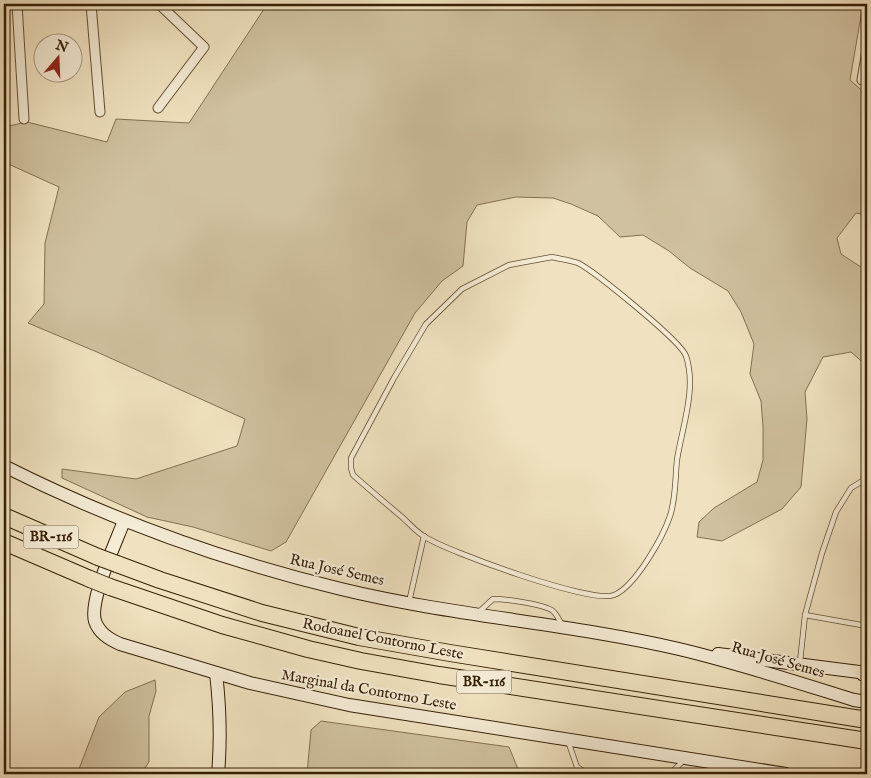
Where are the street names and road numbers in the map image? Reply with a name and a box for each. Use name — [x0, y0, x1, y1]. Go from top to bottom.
road number: BR-116 — [23, 526, 78, 548]
street label: Rua José Semes — [288, 550, 386, 590]
street label: Rodoanel Contorno Leste — [301, 614, 465, 664]
street label: Rua José Semes — [729, 638, 827, 682]
street label: Marginal da Contorno Leste — [280, 665, 458, 715]
road number: BR-116 — [456, 670, 512, 694]

